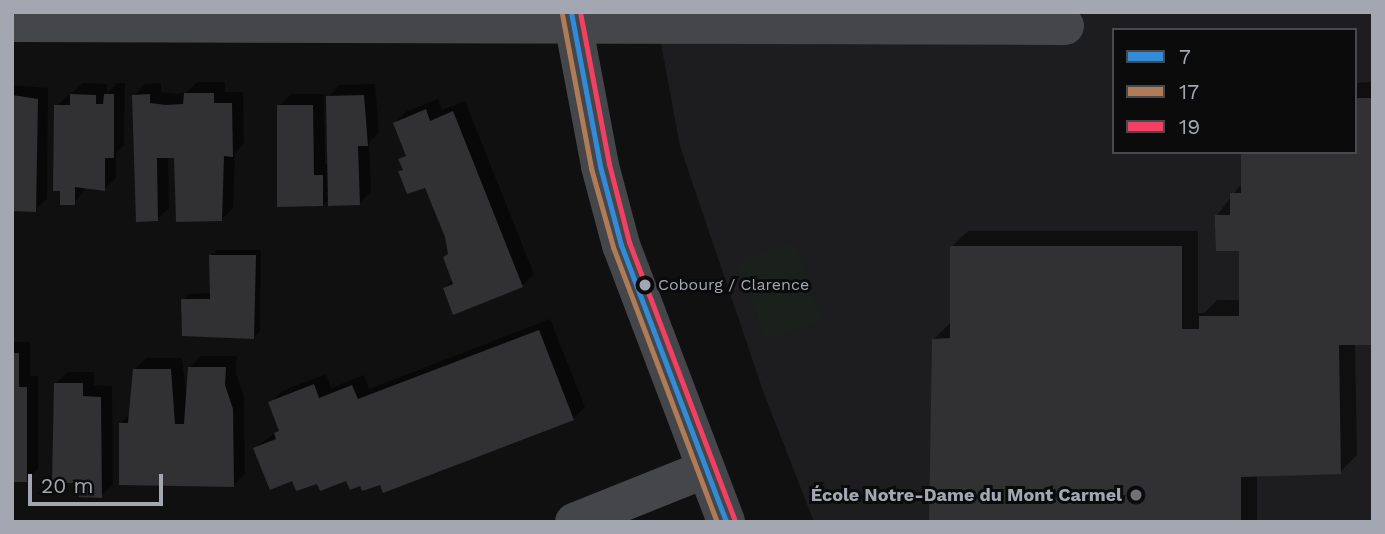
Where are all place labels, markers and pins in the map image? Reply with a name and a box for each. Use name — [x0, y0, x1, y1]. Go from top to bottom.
place label: Cobourg / Clarence — [658, 275, 809, 295]
marker: Cobourg / Clarence — [638, 278, 652, 292]
place label: École Notre-Dame du Mont Carmel — [811, 484, 1122, 506]
marker: École Notre-Dame du Mont Carmel — [1128, 487, 1144, 503]

